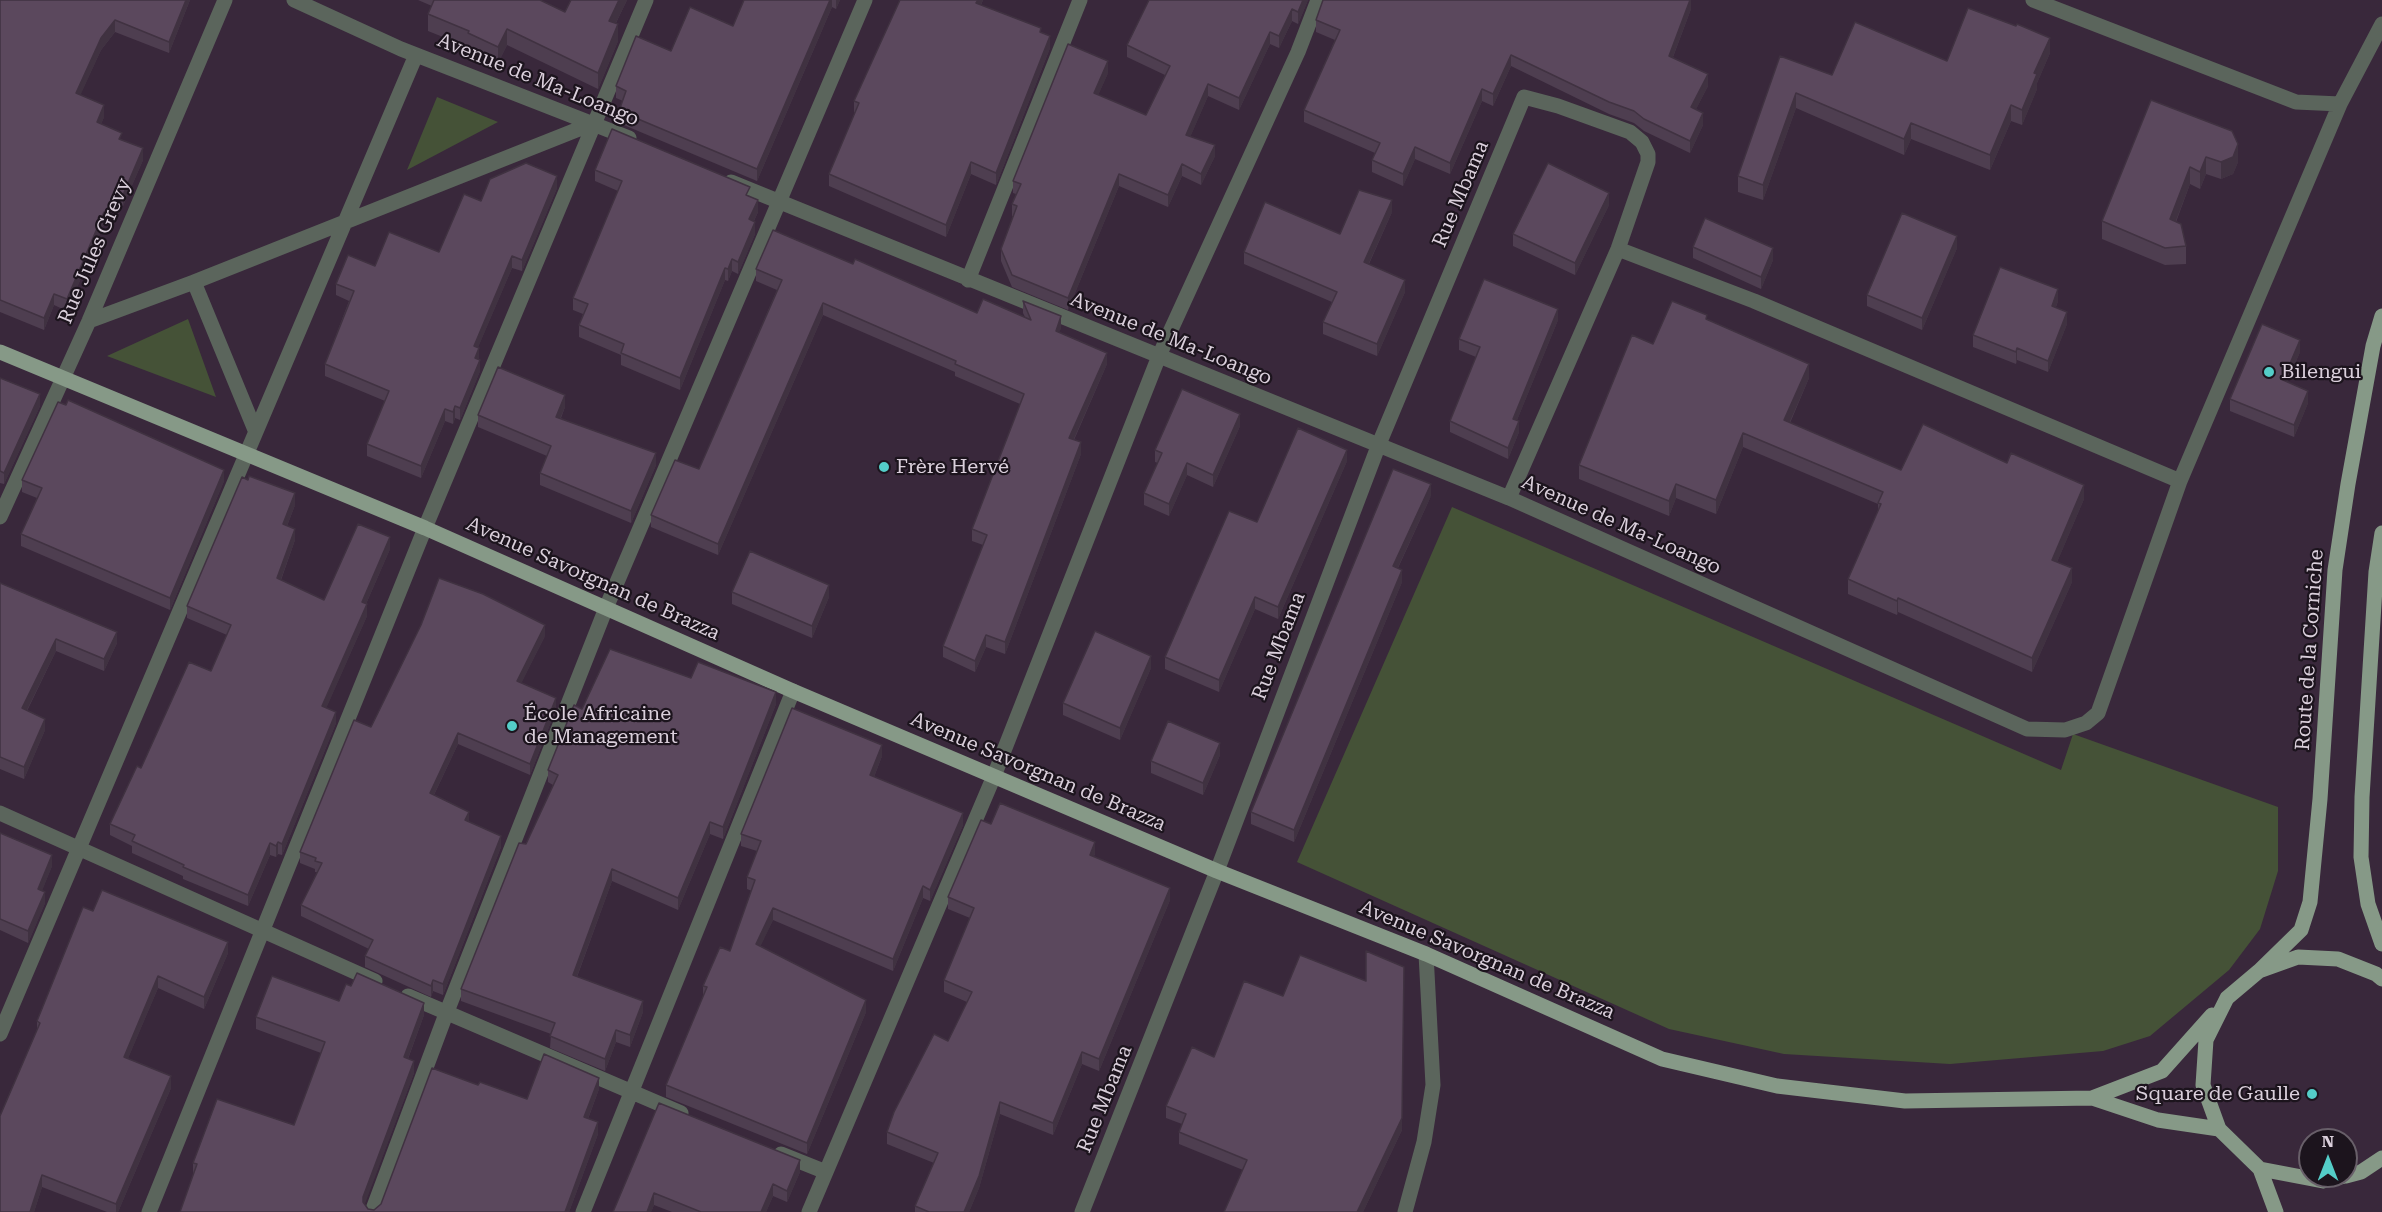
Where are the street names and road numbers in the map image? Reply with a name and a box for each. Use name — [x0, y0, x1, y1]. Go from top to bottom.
street label: Avenue de Ma-Loango — [434, 28, 642, 132]
street label: Rue Mbama — [1428, 137, 1494, 251]
street label: Rue Jules Grevy — [54, 175, 136, 327]
street label: Avenue de Ma-Loango — [1067, 287, 1275, 391]
street label: Avenue de Ma-Loango — [1518, 470, 1724, 580]
street label: Avenue Savorgnan de Brazza — [463, 512, 723, 646]
street label: Route de la Corniche — [2291, 548, 2329, 752]
street label: Rue Mbama — [1247, 589, 1311, 703]
street label: Avenue Savorgnan de Brazza — [907, 707, 1169, 837]
street label: Avenue Savorgnan de Brazza — [1356, 895, 1618, 1025]
street label: Rue Mbama — [1073, 1042, 1137, 1156]

